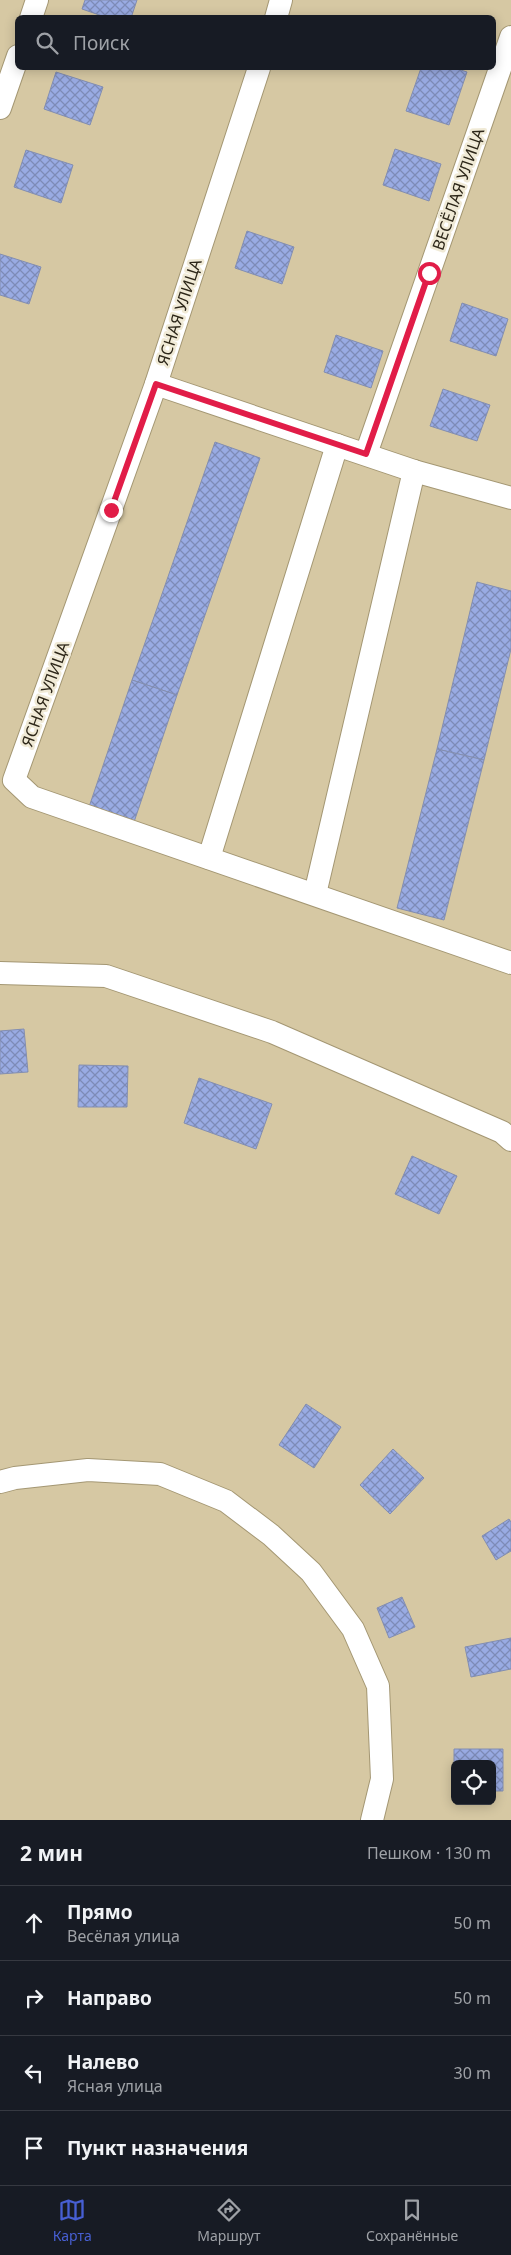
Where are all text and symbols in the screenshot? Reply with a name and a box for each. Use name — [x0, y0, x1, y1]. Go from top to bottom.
search box — [15, 15, 496, 70]
icon: search — [33, 29, 61, 57]
text: Поиск — [73, 30, 129, 56]
street label: ВЕСЁЛАЯ УЛИЦА — [427, 124, 489, 253]
street label: ЯСНАЯ УЛИЦА — [151, 255, 207, 368]
route start — [418, 262, 441, 285]
route end — [100, 499, 123, 522]
street label: ЯСНАЯ УЛИЦА — [16, 638, 75, 750]
map controls — [451, 1760, 496, 1805]
button: locate — [451, 1760, 496, 1805]
text: 2 мин — [20, 1839, 83, 1867]
text: Пешком · 130 m — [367, 1842, 491, 1864]
text: Прямо — [67, 1899, 133, 1925]
icon: ahead — [20, 1909, 48, 1937]
text: 50 m — [454, 1912, 491, 1934]
text: Весёлая улица — [67, 1925, 180, 1947]
icon: right — [20, 1984, 48, 2012]
text: Направо — [67, 1985, 152, 2011]
text: 50 m — [454, 1987, 491, 2009]
text: Налево — [67, 2049, 139, 2075]
icon: left — [20, 2059, 48, 2087]
text: 30 m — [454, 2062, 491, 2084]
text: Ясная улица — [67, 2075, 163, 2097]
icon: arrive — [20, 2134, 48, 2162]
text: Пункт назначения — [67, 2135, 248, 2161]
tab: Карта — [53, 2196, 92, 2245]
tab: Маршрут — [197, 2196, 260, 2245]
tab: Сохранённые — [366, 2196, 458, 2245]

